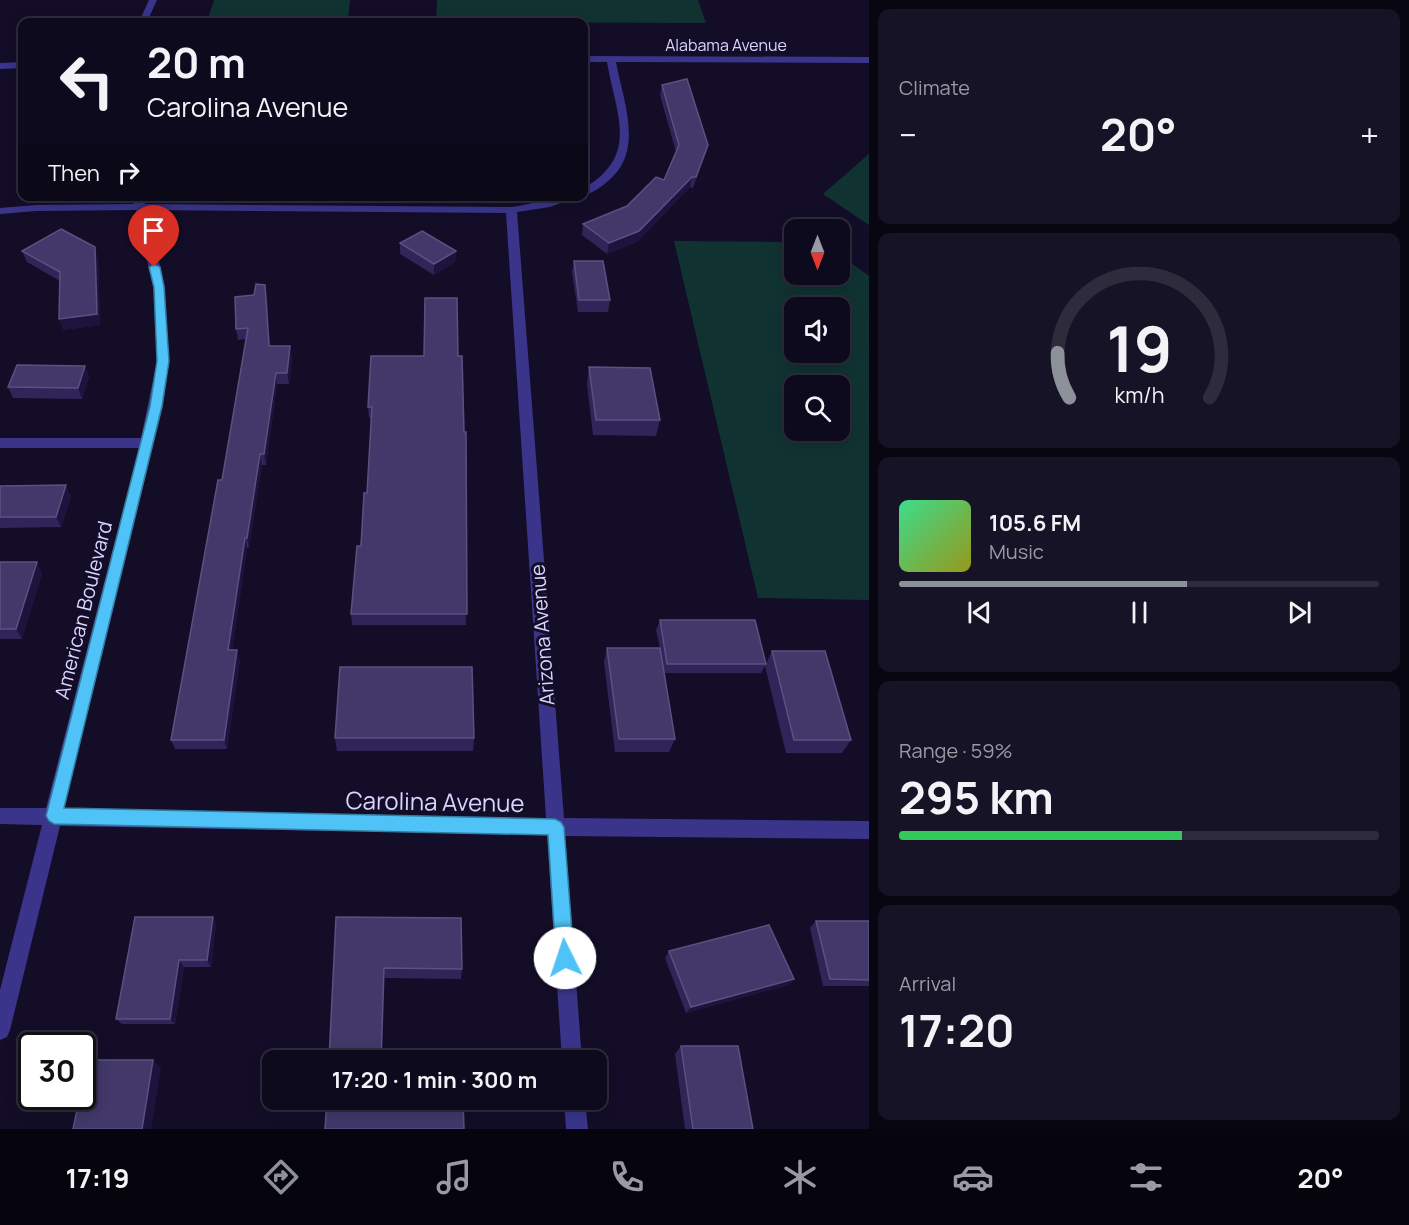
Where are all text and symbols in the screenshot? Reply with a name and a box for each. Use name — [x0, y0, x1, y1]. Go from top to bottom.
text: 20 m — [147, 33, 246, 91]
street label: Alabama Avenue — [665, 34, 787, 56]
icon: left — [48, 42, 126, 120]
text: Climate — [899, 74, 970, 101]
text: Carolina Avenue — [147, 88, 348, 125]
text: 20° — [1100, 103, 1177, 165]
text: − — [899, 112, 917, 157]
text: + — [1360, 112, 1379, 157]
icon: right — [112, 156, 145, 189]
text: Then — [48, 158, 100, 188]
pin — [128, 205, 179, 267]
icon: arrive — [137, 214, 170, 247]
north arrow — [784, 219, 850, 285]
map controls — [784, 219, 850, 441]
button: sound — [784, 297, 850, 363]
text: 19 — [1106, 305, 1172, 391]
button: search — [784, 375, 850, 441]
text: km/h — [1114, 380, 1164, 409]
text: 105.6 FM — [989, 508, 1081, 538]
street label: American Boulevard — [48, 518, 118, 702]
text: Music — [989, 538, 1044, 565]
street label: Arizona Avenue — [524, 563, 560, 707]
icon: previous — [963, 596, 996, 629]
icon: pause — [1123, 596, 1156, 629]
icon: next — [1283, 596, 1316, 629]
text: Range · 59% — [899, 737, 1013, 764]
text: 295 km — [899, 766, 1054, 828]
street label: Carolina Avenue — [345, 783, 525, 819]
position arrow — [533, 926, 597, 990]
text: Arrival — [899, 970, 956, 997]
text: 17:20 — [899, 999, 1015, 1061]
speed limit sign: 30 — [18, 1032, 96, 1110]
text: 17:20 · 1 min · 300 m — [332, 1065, 537, 1095]
icon: directions — [260, 1156, 302, 1198]
icon: music — [433, 1156, 475, 1198]
icon: phone — [606, 1156, 648, 1198]
icon: climate — [779, 1156, 821, 1198]
icon: car — [952, 1156, 994, 1198]
icon: filters — [1125, 1156, 1167, 1198]
text: 17:19 — [65, 1159, 130, 1196]
text: 20° — [1298, 1159, 1344, 1196]

